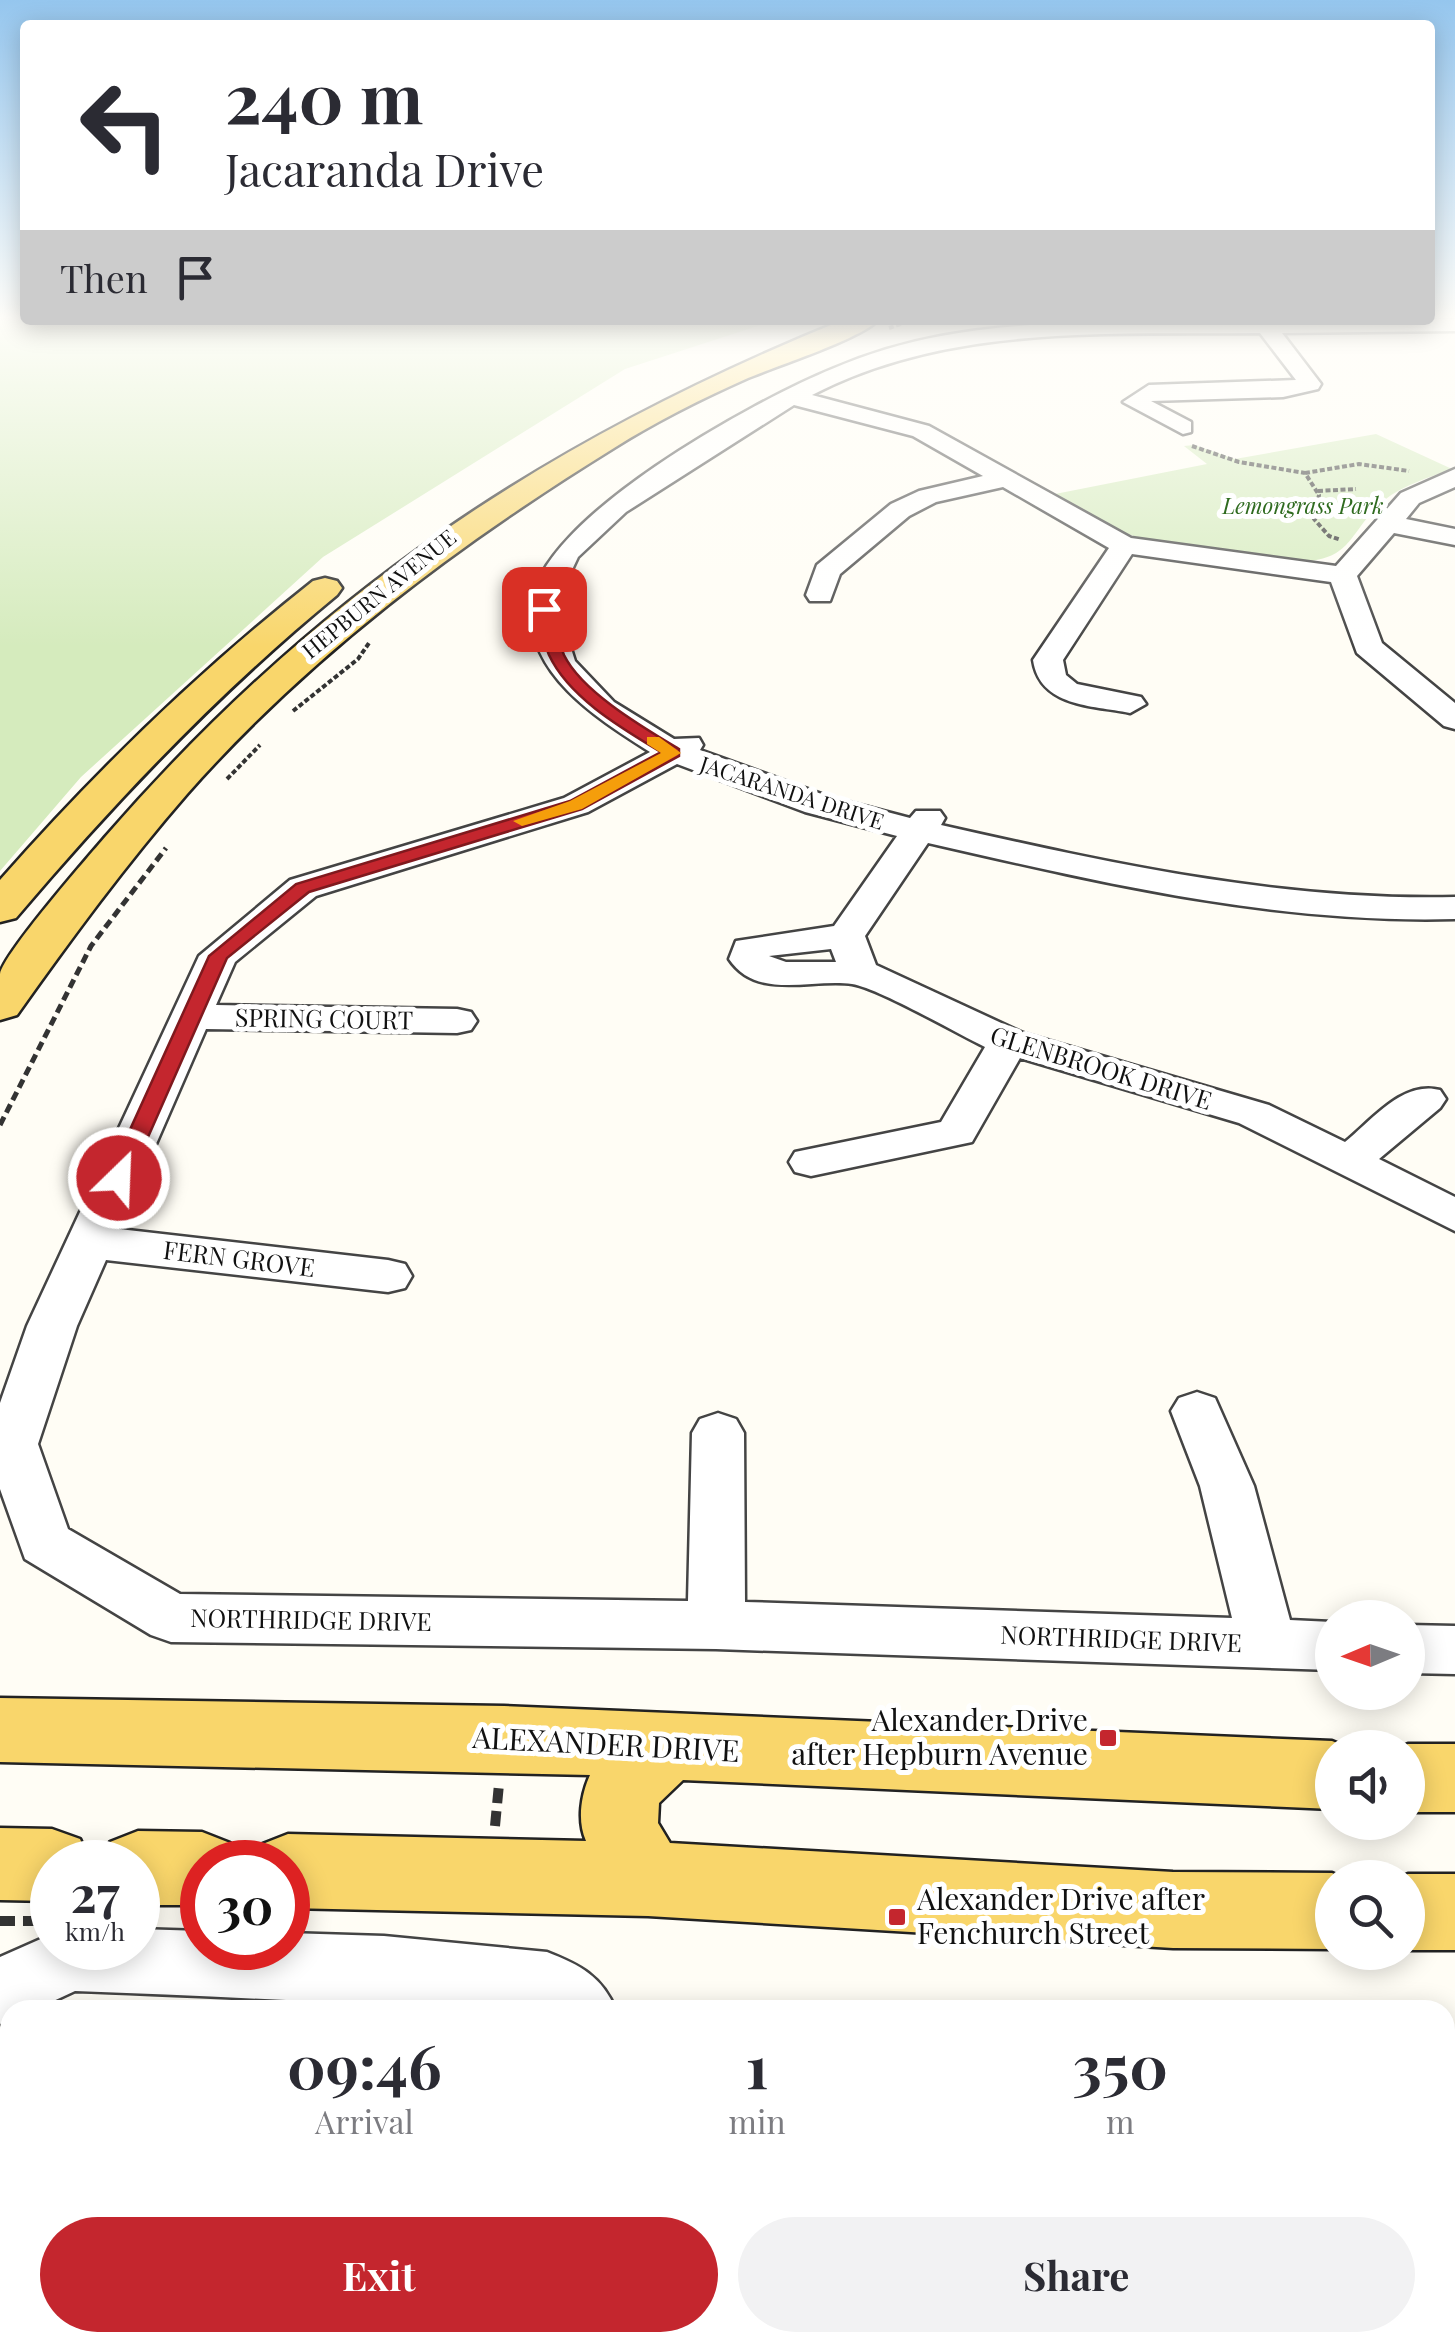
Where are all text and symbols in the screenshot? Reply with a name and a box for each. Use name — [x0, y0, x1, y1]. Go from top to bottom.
text: 240 m — [225, 48, 423, 142]
icon: left — [60, 60, 190, 190]
text: Jacaranda Drive — [225, 138, 544, 198]
icon: arrive — [168, 250, 223, 305]
text: Then — [60, 252, 148, 303]
park label: Lemongrass Park — [1221, 490, 1384, 520]
street label: HEPBURN AVENUE — [295, 522, 462, 665]
pin — [502, 567, 587, 652]
icon: arrive — [517, 582, 572, 637]
street label: JACARANDA DRIVE — [695, 748, 888, 836]
street label: SPRING COURT — [235, 999, 413, 1036]
street label: GLENBROOK DRIVE — [987, 1017, 1216, 1116]
position arrow — [67, 1126, 171, 1230]
street label: FERN GROVE — [162, 1232, 317, 1283]
street label: NORTHRIDGE DRIVE — [190, 1600, 432, 1637]
north arrow — [1315, 1600, 1425, 1710]
map controls — [1315, 1600, 1425, 1970]
street label: NORTHRIDGE DRIVE — [1000, 1617, 1242, 1658]
place label: Alexander Drive after Hepburn Avenue — [791, 1699, 1088, 1773]
street label: ALEXANDER DRIVE — [471, 1716, 741, 1770]
marker: Alexander Drive after Hepburn Avenue — [1097, 1727, 1119, 1749]
button: sound — [1315, 1730, 1425, 1840]
speed limit sign: 30 — [180, 1840, 310, 1970]
text: 27 — [71, 1859, 119, 1926]
button: search — [1315, 1860, 1425, 1970]
place label: Alexander Drive after Fenchurch Street — [916, 1878, 1205, 1952]
marker: Alexander Drive after Fenchurch Street — [886, 1906, 908, 1928]
text: km/h — [65, 1914, 125, 1947]
text: 09:46 — [287, 2024, 442, 2104]
text: 1 — [746, 2024, 769, 2104]
text: 350 — [1072, 2024, 1168, 2104]
text: Arrival — [315, 2099, 414, 2142]
text: min — [729, 2099, 786, 2142]
text: m — [1106, 2099, 1134, 2142]
button: Exit — [40, 2217, 718, 2332]
button: Share — [738, 2217, 1415, 2332]

